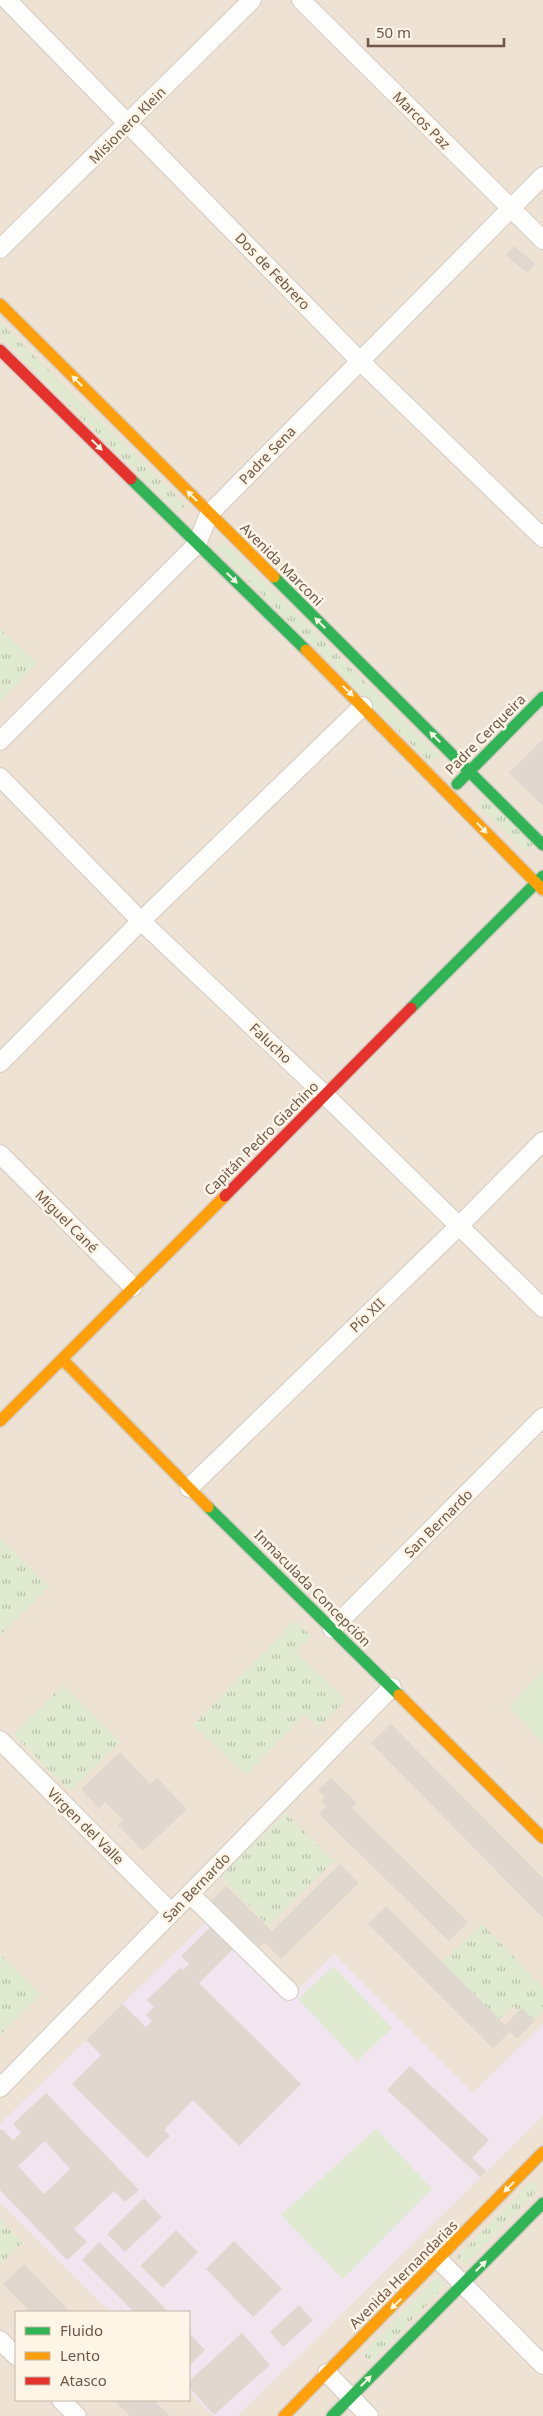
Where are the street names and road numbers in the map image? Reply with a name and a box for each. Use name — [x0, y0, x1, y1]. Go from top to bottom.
street label: Misionero Klein — [84, 82, 170, 168]
street label: Marcos Paz — [389, 87, 455, 153]
street label: Dos de Febrero — [231, 228, 315, 314]
street label: Padre Sena — [234, 422, 300, 488]
street label: Avenida Marconi — [236, 518, 328, 610]
street label: Padre Cerqueira — [441, 690, 529, 778]
street label: Falucho — [246, 1019, 296, 1067]
street label: Capitán Pedro Giachino — [200, 1077, 322, 1199]
street label: Miguel Cané — [31, 1185, 103, 1257]
street label: Pío XII — [345, 1293, 389, 1336]
street label: San Bernardo — [400, 1485, 476, 1561]
street label: Inmaculada Concepción — [250, 1525, 376, 1651]
street label: Virgen del Valle — [43, 1783, 129, 1869]
street label: San Bernardo — [158, 1848, 234, 1926]
street label: Avenida Hernandarias — [345, 2215, 462, 2332]

